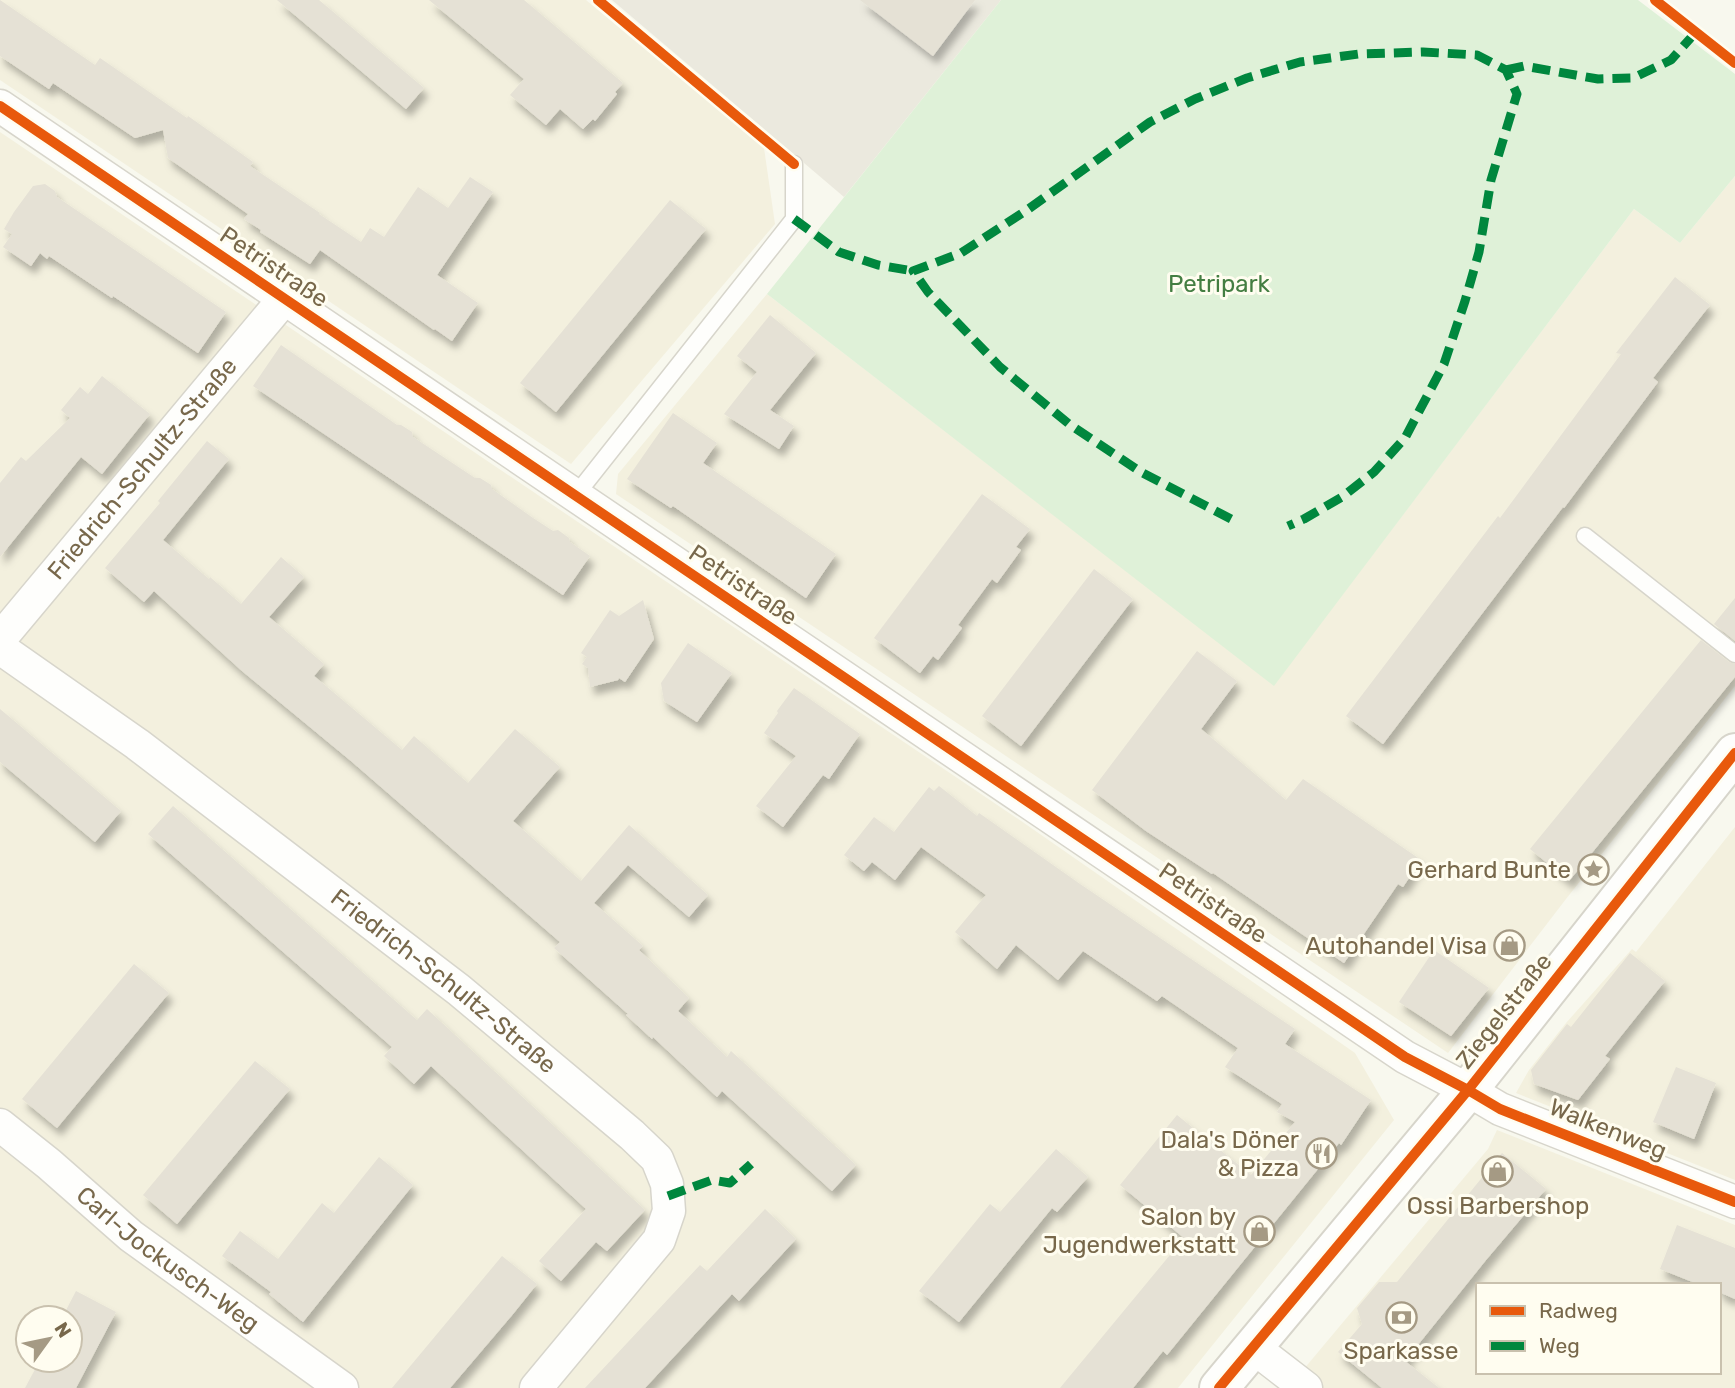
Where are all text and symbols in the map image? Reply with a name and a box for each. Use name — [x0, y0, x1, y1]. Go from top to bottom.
street label: Petristraße — [215, 221, 333, 313]
park label: Petripark — [1168, 270, 1271, 298]
street label: Friedrich-Schultz-Straße — [42, 352, 243, 585]
street label: Petristraße — [684, 539, 802, 631]
place icon: Gerhard Bunte — [1577, 853, 1611, 887]
place label: Gerhard Bunte — [1408, 856, 1571, 884]
street label: Petristraße — [1154, 857, 1272, 949]
street label: Friedrich-Schultz-Straße — [325, 883, 562, 1079]
shop icon: Autohandel Visa — [1493, 929, 1527, 963]
place label: Autohandel Visa — [1305, 932, 1487, 960]
street label: Ziegelstraße — [1450, 948, 1558, 1074]
street label: Walkenweg — [1545, 1093, 1671, 1165]
place label: Dala's Döner & Pizza — [1160, 1126, 1299, 1182]
restaurant icon: Dala's Döner & Pizza — [1305, 1137, 1339, 1171]
shop icon: Ossi Barbershop — [1481, 1155, 1515, 1189]
street label: Carl-Jockusch-Weg — [71, 1181, 264, 1338]
place label: Ossi Barbershop — [1407, 1192, 1589, 1220]
place label: Salon by Jugendwerkstatt — [1043, 1203, 1236, 1259]
shop icon: Salon by Jugendwerkstatt — [1242, 1214, 1276, 1248]
legend — [1476, 1283, 1721, 1374]
text: Radweg — [1539, 1298, 1618, 1323]
bank icon: Sparkasse — [1384, 1300, 1418, 1334]
north arrow — [14, 1304, 84, 1374]
text: N — [49, 1318, 76, 1342]
text: Weg — [1539, 1333, 1580, 1358]
place label: Sparkasse — [1344, 1337, 1458, 1365]

